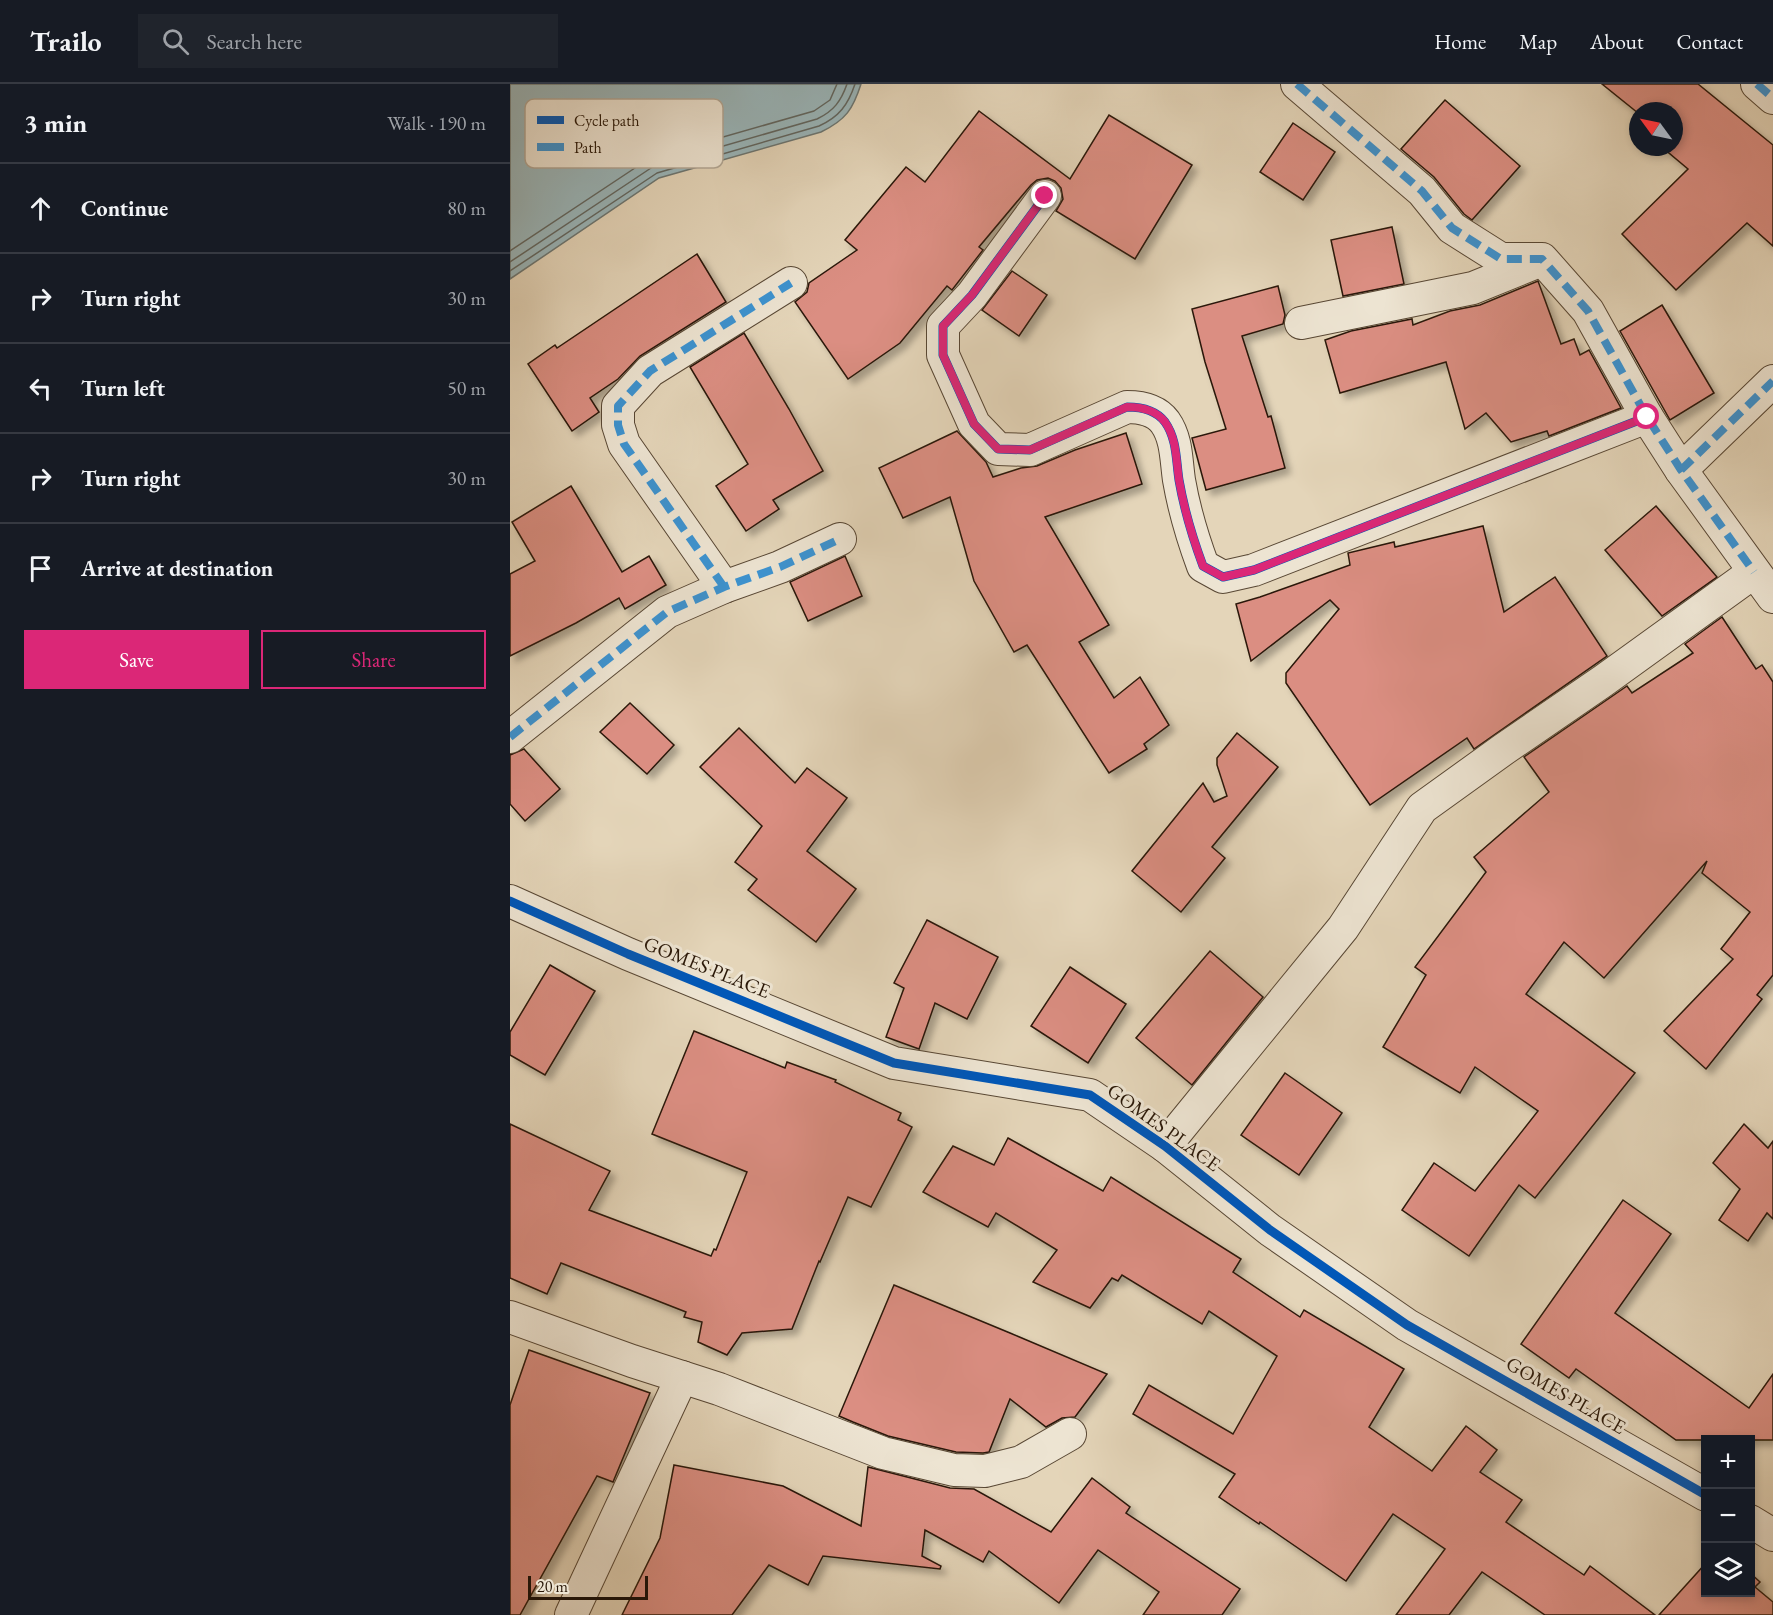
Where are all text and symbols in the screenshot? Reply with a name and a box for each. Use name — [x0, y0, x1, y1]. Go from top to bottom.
search box — [138, 14, 558, 68]
text: Trailo — [30, 23, 102, 59]
icon: search — [159, 25, 192, 58]
text: Search here — [207, 27, 302, 56]
text: Home — [1434, 28, 1486, 55]
text: Map — [1519, 28, 1557, 55]
text: About — [1590, 28, 1643, 55]
text: Contact — [1676, 28, 1743, 55]
legend — [525, 99, 723, 168]
north arrow — [1629, 102, 1683, 156]
text: 3 min — [24, 106, 87, 140]
text: Walk · 190 m — [387, 110, 486, 136]
text: Cycle path — [574, 110, 639, 131]
text: Path — [574, 137, 602, 158]
route end — [1031, 182, 1057, 208]
icon: ahead — [24, 192, 57, 225]
text: Continue — [81, 194, 168, 223]
text: 80 m — [447, 195, 486, 221]
icon: right — [24, 282, 57, 315]
text: Turn right — [81, 284, 180, 313]
text: 30 m — [447, 285, 486, 311]
icon: left — [24, 372, 57, 405]
text: Turn left — [81, 374, 165, 403]
text: 50 m — [447, 375, 486, 401]
route start — [1633, 403, 1659, 429]
icon: right — [24, 462, 57, 495]
text: Turn right — [81, 464, 180, 493]
text: 30 m — [447, 465, 486, 491]
icon: arrive — [24, 552, 57, 585]
text: Arrive at destination — [81, 554, 273, 583]
button: Save — [24, 630, 249, 689]
button: Share — [261, 630, 486, 689]
street label: GOMES PLACE — [640, 930, 774, 1004]
street label: GOMES PLACE — [1102, 1077, 1226, 1177]
street label: GOMES PLACE — [1502, 1350, 1630, 1440]
map controls — [1701, 1435, 1755, 1597]
button: + — [1701, 1435, 1755, 1489]
button: − — [1701, 1489, 1755, 1543]
button: layers — [1701, 1543, 1755, 1597]
scale bar — [528, 1573, 648, 1600]
text: 20 m — [537, 1576, 568, 1597]

